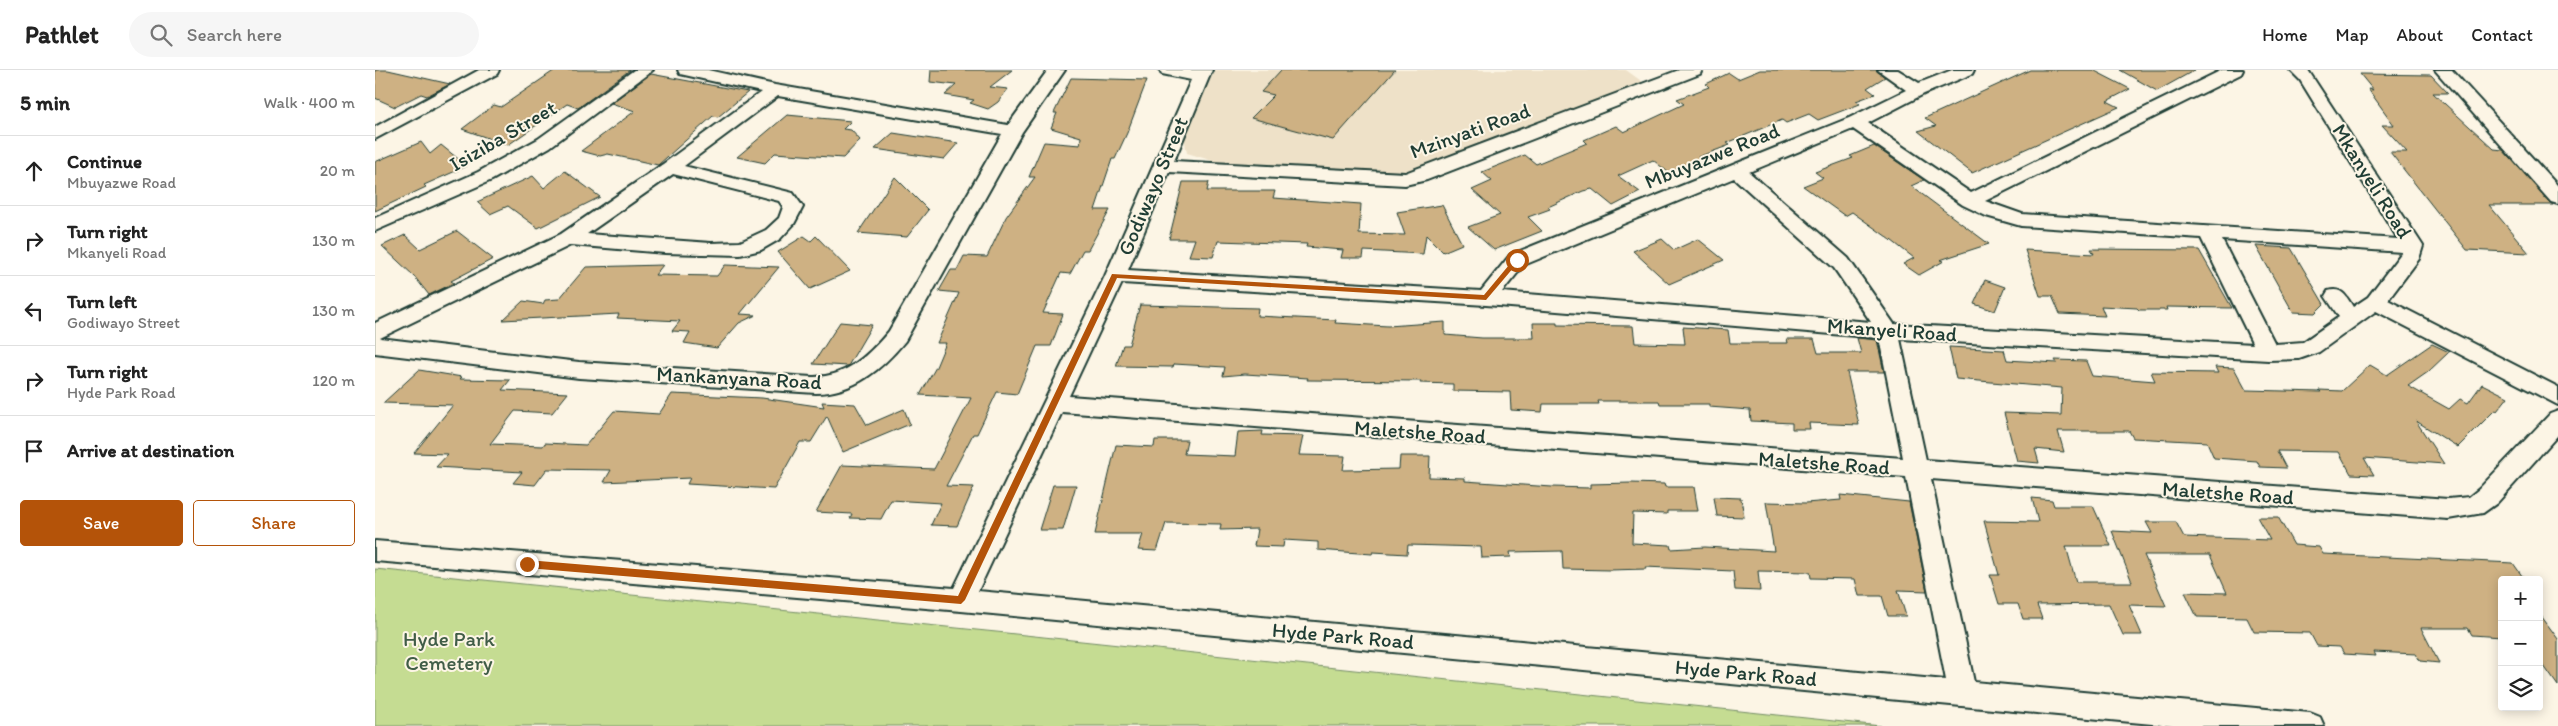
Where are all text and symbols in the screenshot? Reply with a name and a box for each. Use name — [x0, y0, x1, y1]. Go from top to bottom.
search box — [129, 12, 479, 57]
text: Pathlet — [25, 20, 99, 49]
icon: search — [147, 21, 175, 49]
text: Search here — [187, 23, 282, 46]
text: Home — [2262, 24, 2308, 46]
text: Map — [2336, 24, 2369, 46]
text: About — [2397, 24, 2443, 46]
text: Contact — [2471, 24, 2533, 46]
text: 5 min — [20, 90, 70, 115]
text: Walk · 400 m — [263, 93, 355, 112]
street label: Isiziba Street — [445, 95, 561, 176]
street label: Mzinyati Road — [1406, 97, 1533, 164]
street label: Godiwayo Street — [1112, 113, 1193, 259]
street label: Mbuyazwe Road — [1641, 117, 1783, 194]
street label: Mkanyeli Road — [2327, 119, 2418, 243]
text: Continue — [67, 150, 142, 173]
icon: ahead — [20, 157, 48, 185]
text: 20 m — [320, 161, 355, 180]
text: Mbuyazwe Road — [67, 173, 176, 192]
text: Turn right — [67, 220, 148, 243]
icon: right — [20, 227, 48, 255]
text: 130 m — [312, 231, 355, 250]
text: Mkanyeli Road — [67, 243, 166, 262]
route start — [1506, 249, 1529, 272]
text: Turn left — [67, 290, 137, 313]
icon: left — [20, 297, 48, 325]
text: 130 m — [312, 301, 355, 320]
street label: Mkanyeli Road — [1826, 312, 1958, 347]
text: Godiwayo Street — [67, 313, 180, 332]
text: Turn right — [67, 360, 148, 383]
street label: Mankanyana Road — [656, 361, 823, 394]
icon: right — [20, 367, 48, 395]
text: 120 m — [312, 371, 355, 390]
text: Hyde Park Road — [67, 383, 175, 402]
street label: Maletshe Road — [1353, 414, 1487, 449]
icon: arrive — [20, 437, 48, 465]
text: Arrive at destination — [67, 439, 234, 462]
street label: Maletshe Road — [1757, 445, 1891, 480]
street label: Maletshe Road — [2161, 475, 2295, 510]
button: Save — [20, 500, 183, 546]
button: Share — [193, 500, 355, 546]
route end — [516, 553, 539, 576]
map controls — [2498, 576, 2543, 711]
button: + — [2498, 576, 2543, 621]
street label: Hyde Park Road — [1271, 617, 1415, 654]
button: − — [2498, 621, 2543, 666]
park label: Hyde Park Cemetery — [403, 626, 495, 675]
street label: Hyde Park Road — [1674, 654, 1818, 691]
button: layers — [2498, 666, 2543, 711]

